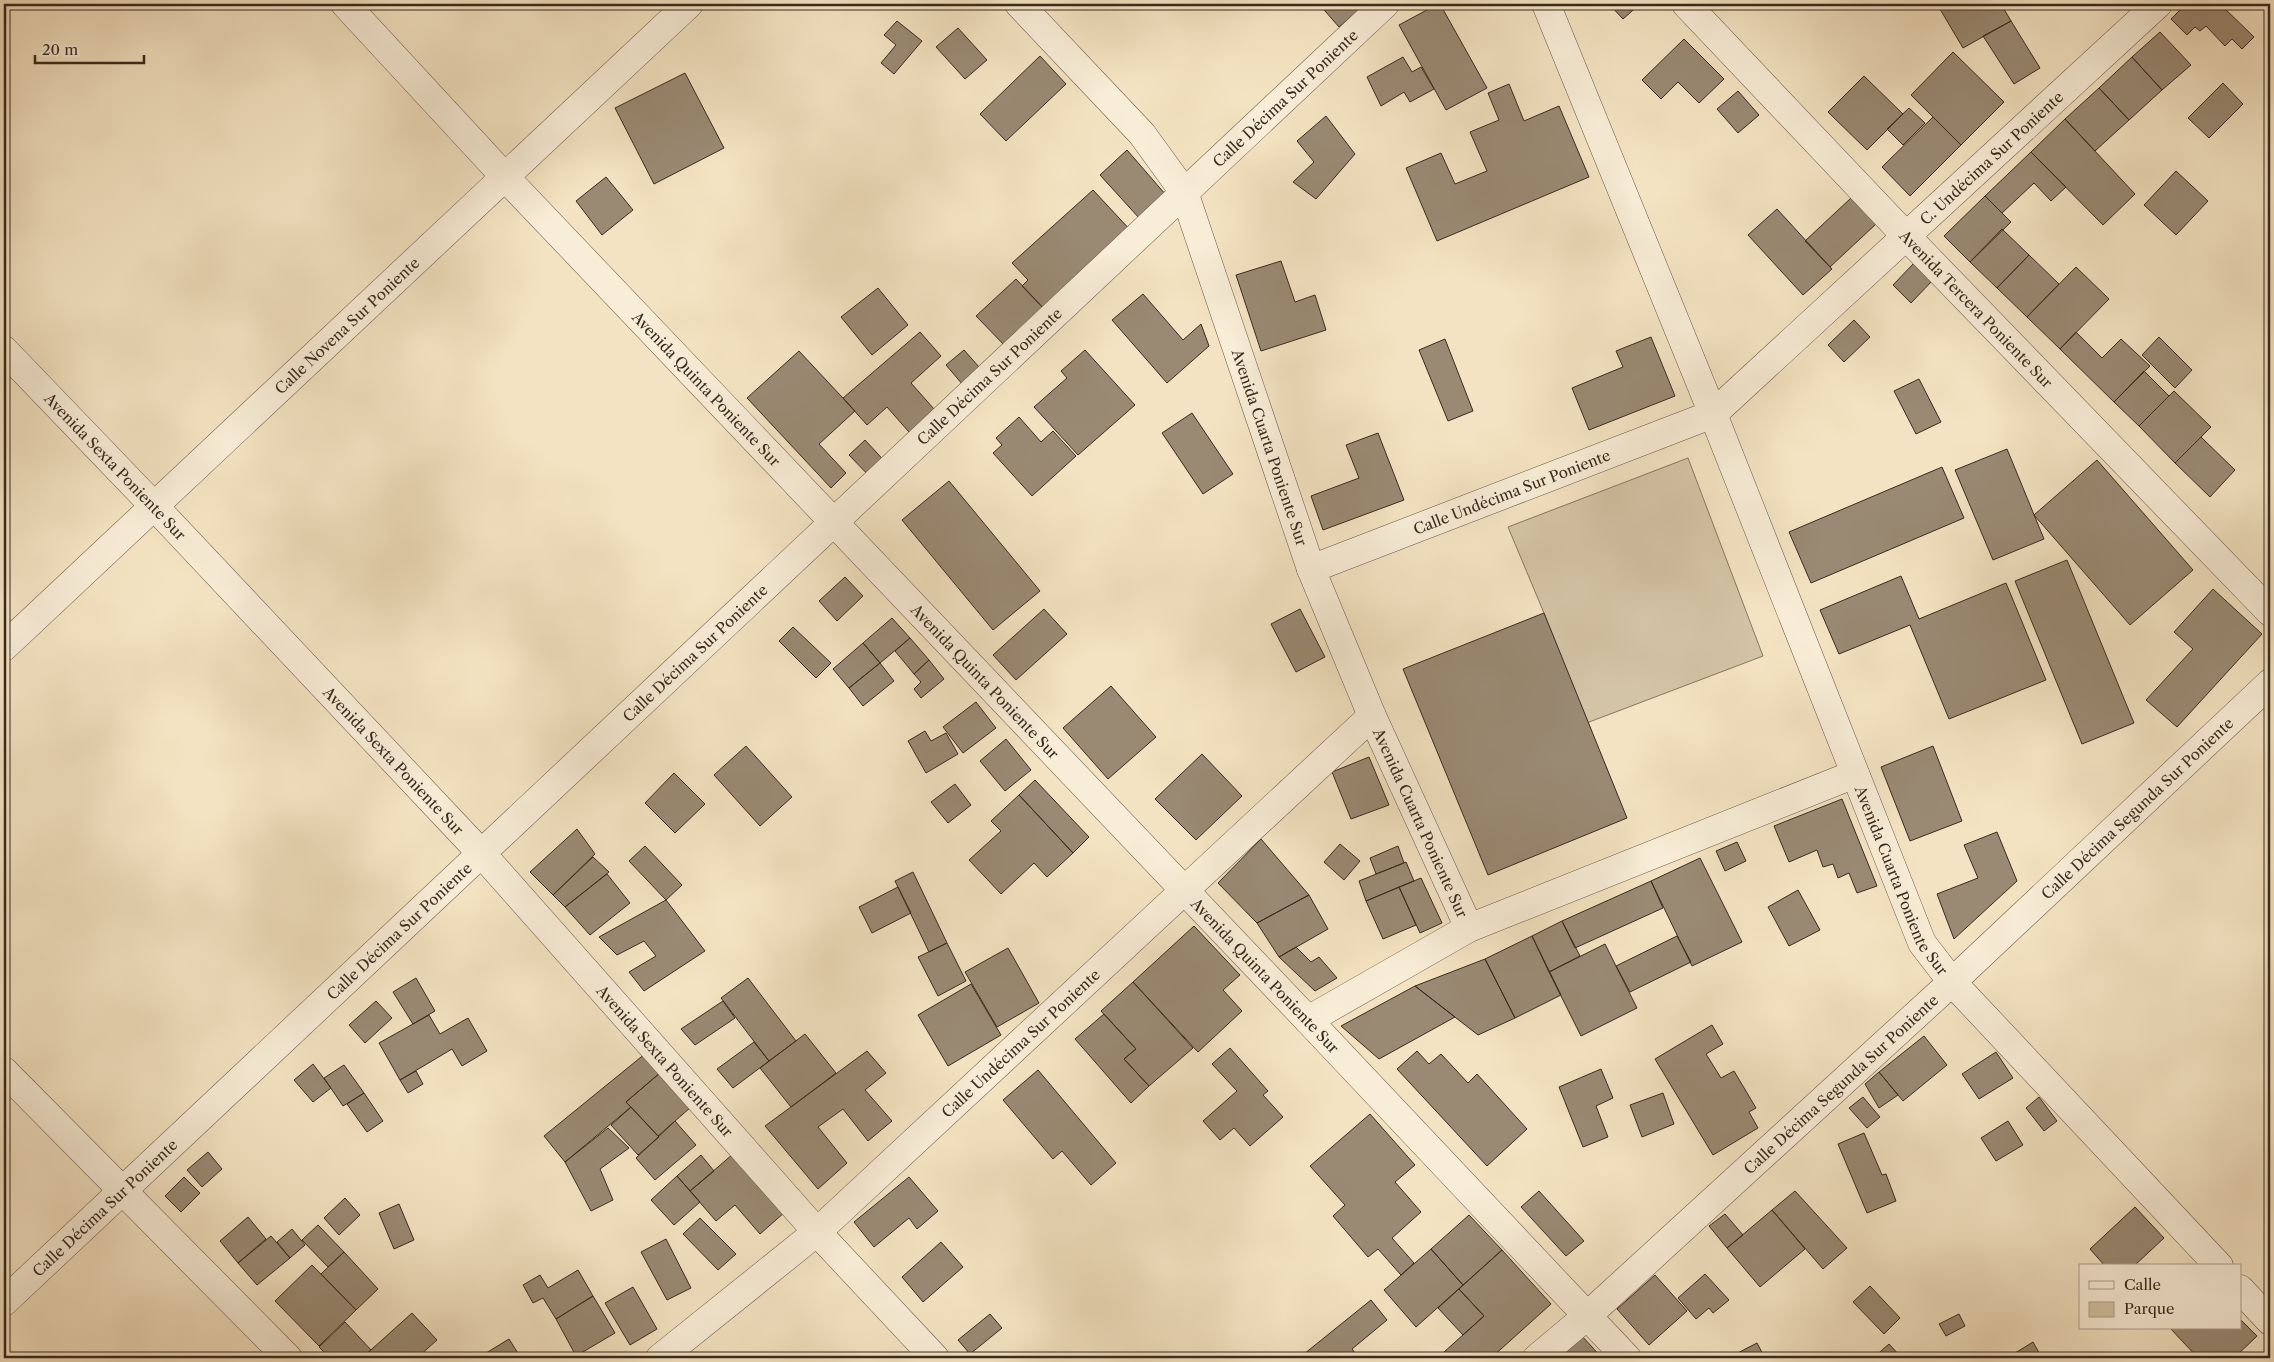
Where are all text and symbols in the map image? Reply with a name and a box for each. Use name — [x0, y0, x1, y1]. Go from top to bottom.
street label: Calle Décima Sur Poniente — [1208, 25, 1361, 171]
scale bar — [35, 32, 144, 64]
text: 20 m — [42, 40, 78, 59]
street label: C. Undécima Sur Poniente — [1915, 87, 2067, 229]
street label: Avenida Tercera Poniente Sur — [1895, 225, 2058, 392]
street label: Calle Novena Sur Poniente — [270, 253, 423, 398]
street label: Calle Décima Sur Poniente — [913, 303, 1066, 449]
street label: Avenida Quinta Poniente Sur — [628, 307, 785, 471]
street label: Avenida Cuarta Poniente Sur — [1228, 346, 1312, 549]
street label: Avenida Sexta Poniente Sur — [40, 388, 191, 544]
street label: Calle Undécima Sur Poniente — [1410, 445, 1613, 538]
street label: Calle Décima Sur Poniente — [618, 580, 771, 725]
street label: Avenida Quinta Poniente Sur — [906, 599, 1064, 763]
street label: Avenida Sexta Poniente Sur — [319, 682, 469, 839]
street label: Calle Décima Segunda Sur Poniente — [2037, 713, 2237, 903]
street label: Avenida Cuarta Poniente Sur — [1369, 724, 1473, 921]
street label: Avenida Cuarta Poniente Sur — [1851, 782, 1953, 979]
street label: Calle Décima Sur Poniente — [322, 858, 475, 1004]
street label: Avenida Quinta Poniente Sur — [1186, 893, 1344, 1057]
street label: Calle Undécima Sur Poniente — [937, 965, 1104, 1121]
street label: Avenida Sexta Poniente Sur — [592, 980, 738, 1141]
street label: Calle Décima Segunda Sur Poniente — [1739, 990, 1942, 1178]
street label: Calle Décima Sur Poniente — [28, 1135, 181, 1280]
legend — [2079, 1264, 2242, 1330]
text: Calle — [2124, 1275, 2161, 1294]
text: Parque — [2124, 1299, 2174, 1318]

